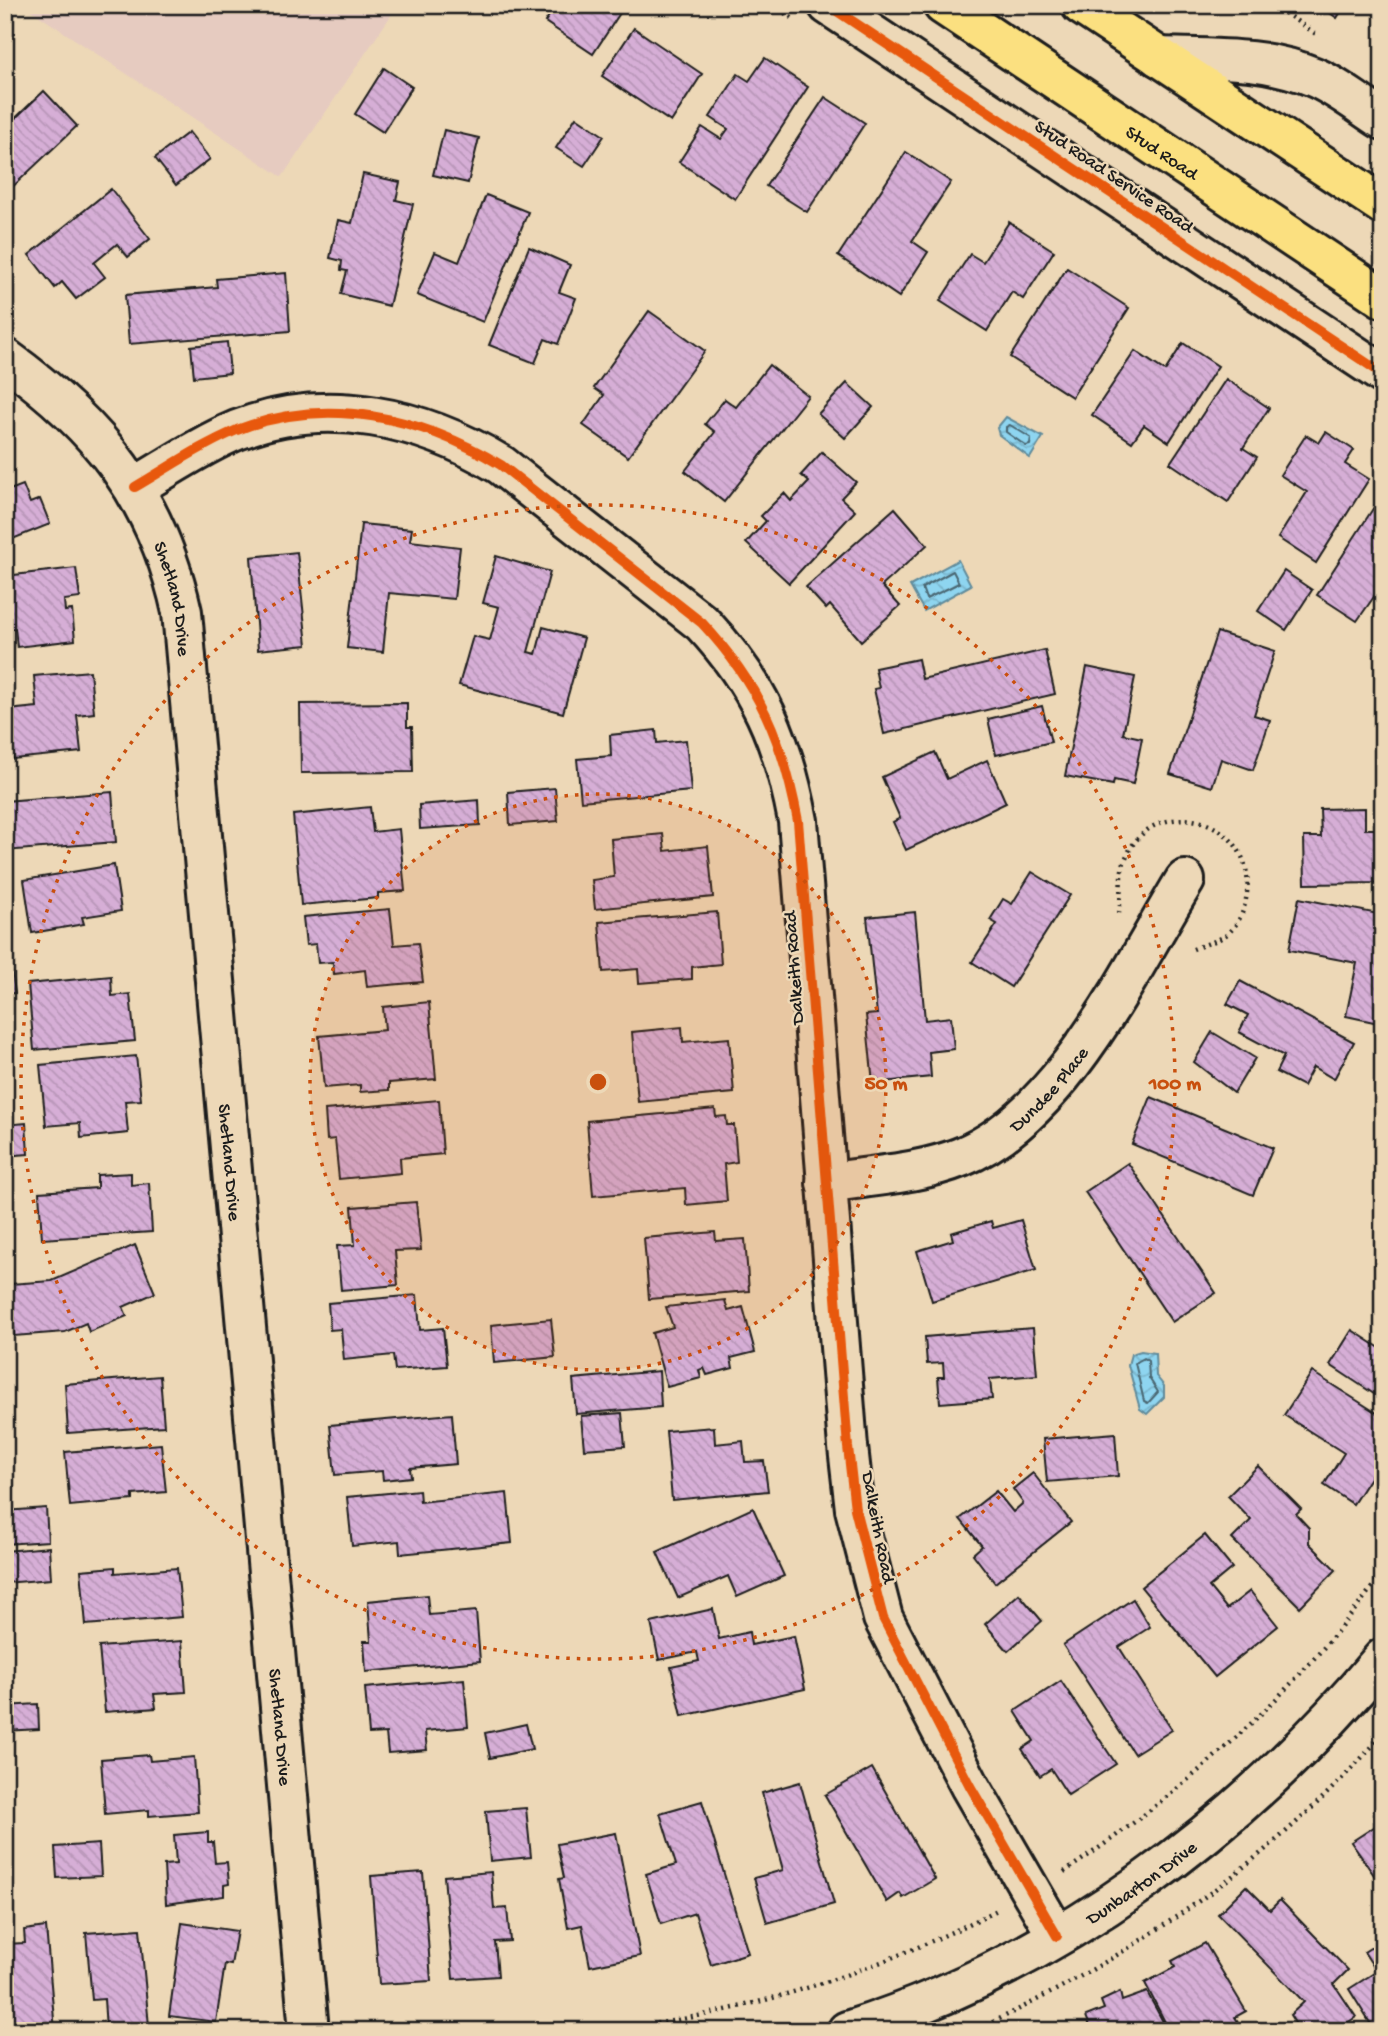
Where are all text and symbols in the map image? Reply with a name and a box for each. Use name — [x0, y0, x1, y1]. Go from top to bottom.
street label: Stud Road Service Road — [1029, 116, 1199, 241]
street label: Stud Road — [1120, 122, 1203, 188]
street label: Shetland Drive — [147, 539, 194, 657]
street label: Dalkeith Road — [780, 909, 811, 1027]
street label: Dundee Place — [1004, 1043, 1095, 1140]
centre of rings — [586, 1070, 610, 1094]
text: 50 m — [865, 1073, 908, 1098]
text: 100 m — [1148, 1073, 1201, 1098]
street label: Shetland Drive — [211, 1103, 244, 1222]
street label: Dalkeith Road — [854, 1468, 899, 1587]
street label: Shetland Drive — [262, 1668, 295, 1787]
street label: Dunbarton Drive — [1081, 1837, 1203, 1932]

